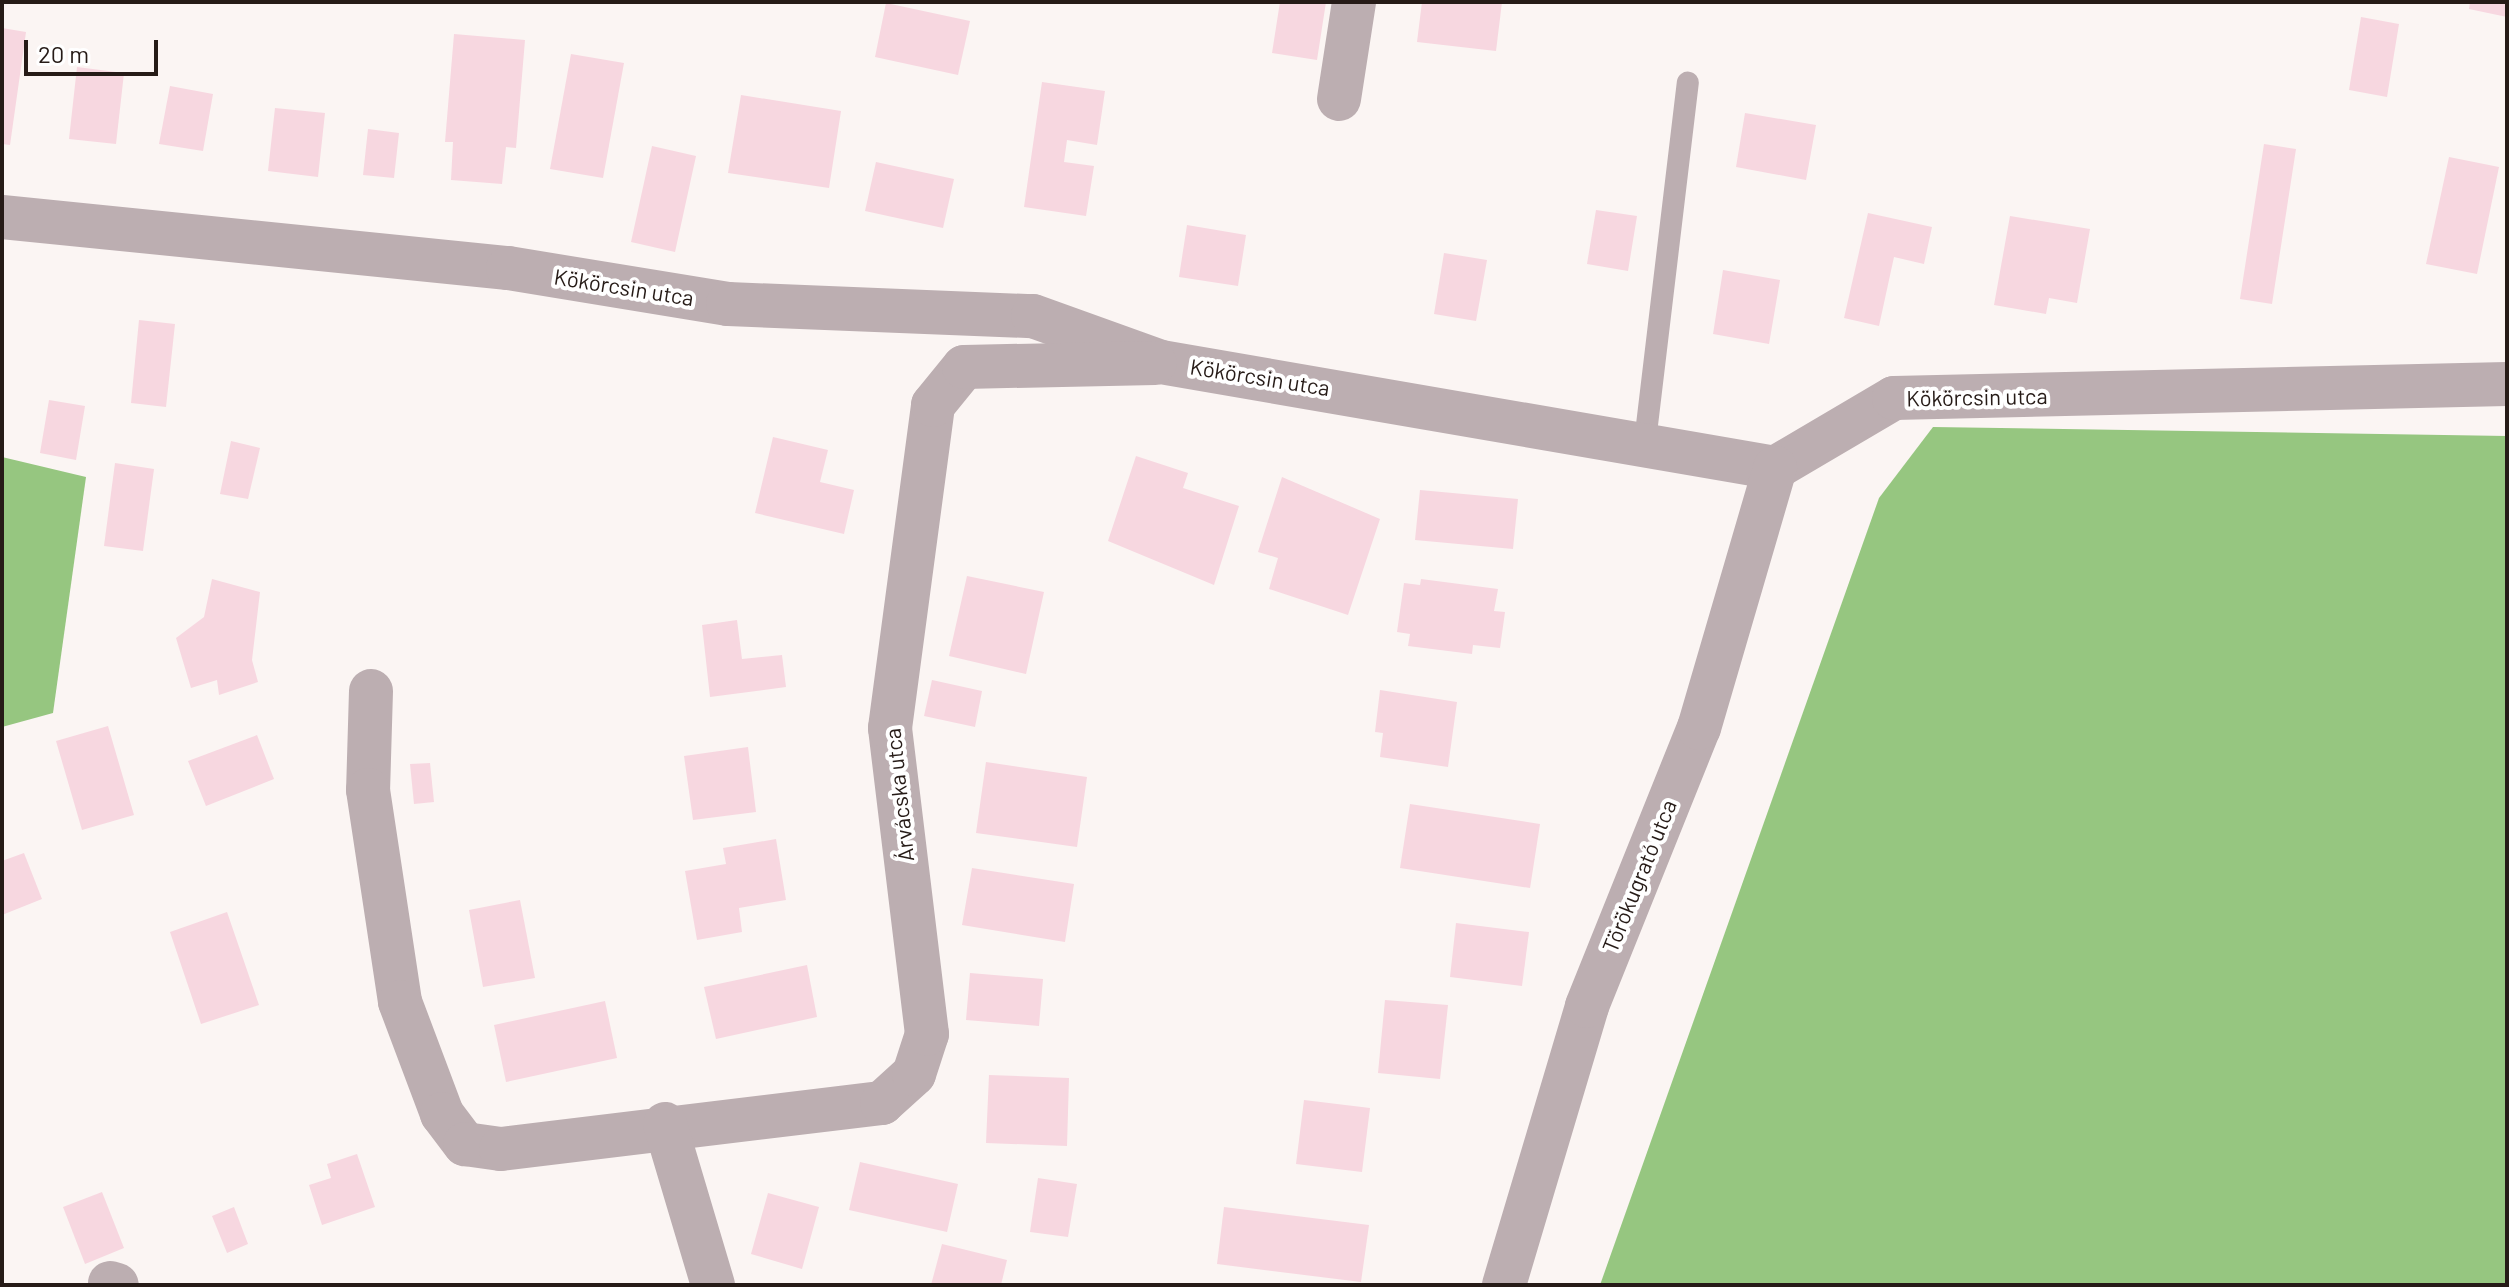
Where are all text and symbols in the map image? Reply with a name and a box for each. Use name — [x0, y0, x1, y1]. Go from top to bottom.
scale bar — [28, 24, 162, 74]
text: 20 m — [38, 39, 89, 68]
street label: Kökörcsin utca — [552, 263, 696, 311]
street label: Kökörcsin utca — [1188, 353, 1332, 401]
street label: Kökörcsin utca — [1906, 383, 2048, 411]
street label: Árvácska utca — [879, 727, 919, 863]
street label: Törökugrató utca — [1596, 796, 1682, 956]

